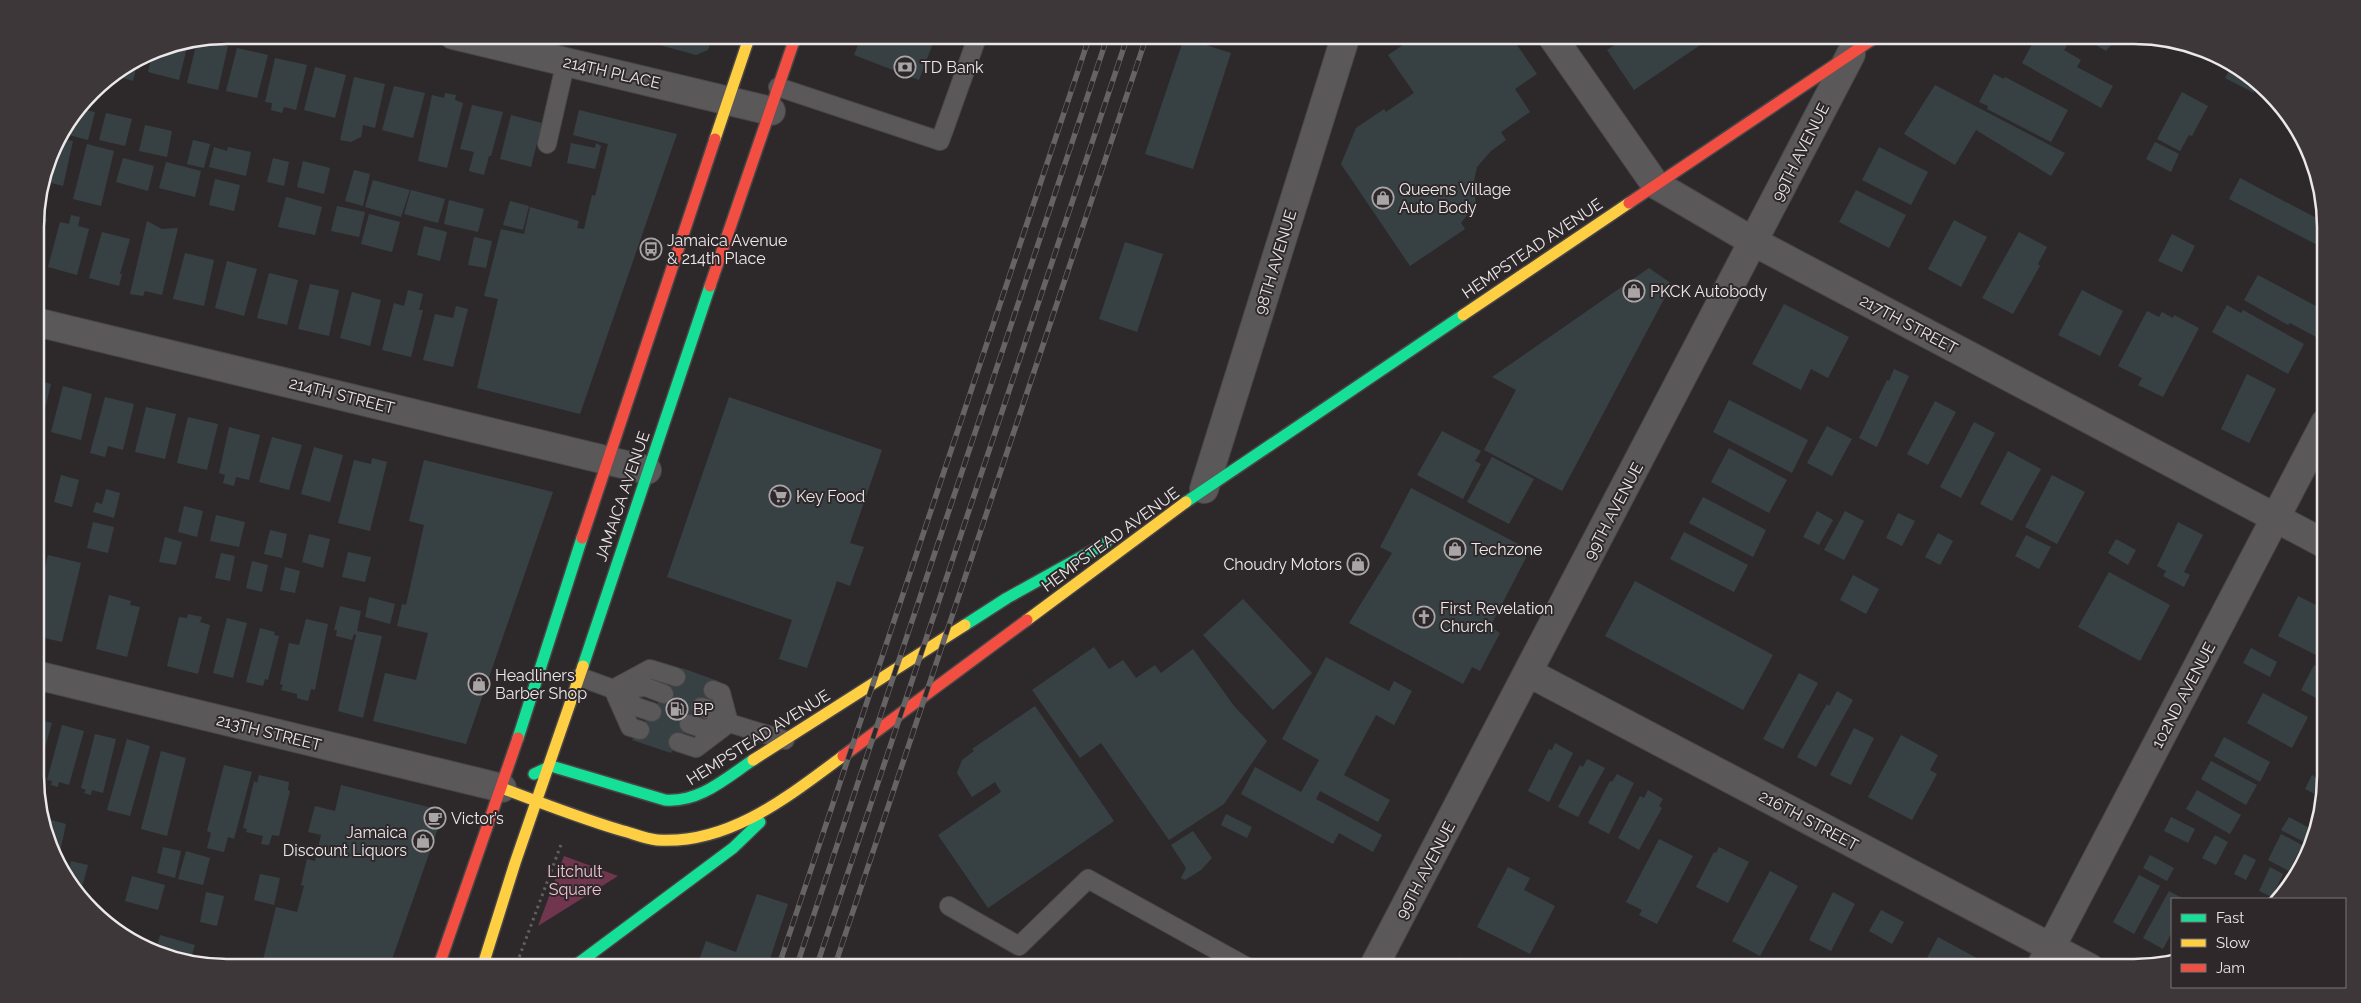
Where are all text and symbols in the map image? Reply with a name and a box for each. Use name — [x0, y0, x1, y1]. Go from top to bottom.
street label: 214TH PLACE — [561, 52, 663, 93]
bank icon: TD Bank — [893, 55, 917, 79]
place label: TD Bank — [921, 58, 984, 77]
street label: 99TH AVENUE — [1768, 100, 1833, 204]
place label: Queens Village Auto Body — [1399, 180, 1511, 217]
shop icon: Queens Village Auto Body — [1371, 186, 1395, 210]
street label: HEMPSTEAD AVENUE — [1458, 194, 1606, 302]
street label: 98TH AVENUE — [1251, 207, 1301, 317]
place label: Jamaica Avenue & 214th Place — [667, 231, 787, 268]
bus stop icon: Jamaica Avenue & 214th Place — [639, 237, 663, 261]
shop icon: PKCK Autobody — [1622, 279, 1646, 303]
place label: PKCK Autobody — [1650, 282, 1767, 301]
street label: 217TH STREET — [1857, 291, 1961, 358]
street label: 214TH STREET — [287, 373, 397, 418]
street label: JAMAICA AVENUE — [591, 428, 654, 564]
street label: 99TH AVENUE — [1580, 459, 1647, 563]
street label: HEMPSTEAD AVENUE — [1038, 483, 1183, 596]
supermarket icon: Key Food — [768, 484, 792, 508]
place label: Key Food — [796, 487, 865, 506]
shop icon: Techzone — [1443, 537, 1467, 561]
place label: Techzone — [1471, 540, 1542, 559]
shop icon: Choudry Motors — [1346, 552, 1370, 576]
place label: Choudry Motors — [1223, 555, 1342, 574]
place label: First Revelation Church — [1440, 599, 1553, 636]
church icon: First Revelation Church — [1412, 605, 1436, 629]
street label: 102ND AVENUE — [2148, 639, 2219, 751]
place label: Headliners Barber Shop — [495, 666, 587, 703]
shop icon: Headliners Barber Shop — [467, 672, 491, 696]
street label: HEMPSTEAD AVENUE — [683, 685, 834, 789]
fuel station icon: BP — [665, 697, 689, 721]
place label: BP — [693, 700, 714, 719]
street label: 213TH STREET — [214, 710, 324, 755]
street label: 216TH STREET — [1756, 786, 1862, 855]
cafe icon: Victor’s — [423, 806, 447, 830]
place label: Victor’s — [451, 809, 504, 828]
street label: 99TH AVENUE — [1392, 818, 1459, 922]
place label: Jamaica Discount Liquors — [283, 823, 407, 860]
shop icon: Jamaica Discount Liquors — [411, 829, 435, 853]
park label: Litchult Square — [547, 862, 603, 899]
legend — [2171, 898, 2346, 988]
text: Fast — [2216, 909, 2244, 927]
text: Slow — [2216, 934, 2250, 952]
text: Jam — [2216, 959, 2245, 977]

